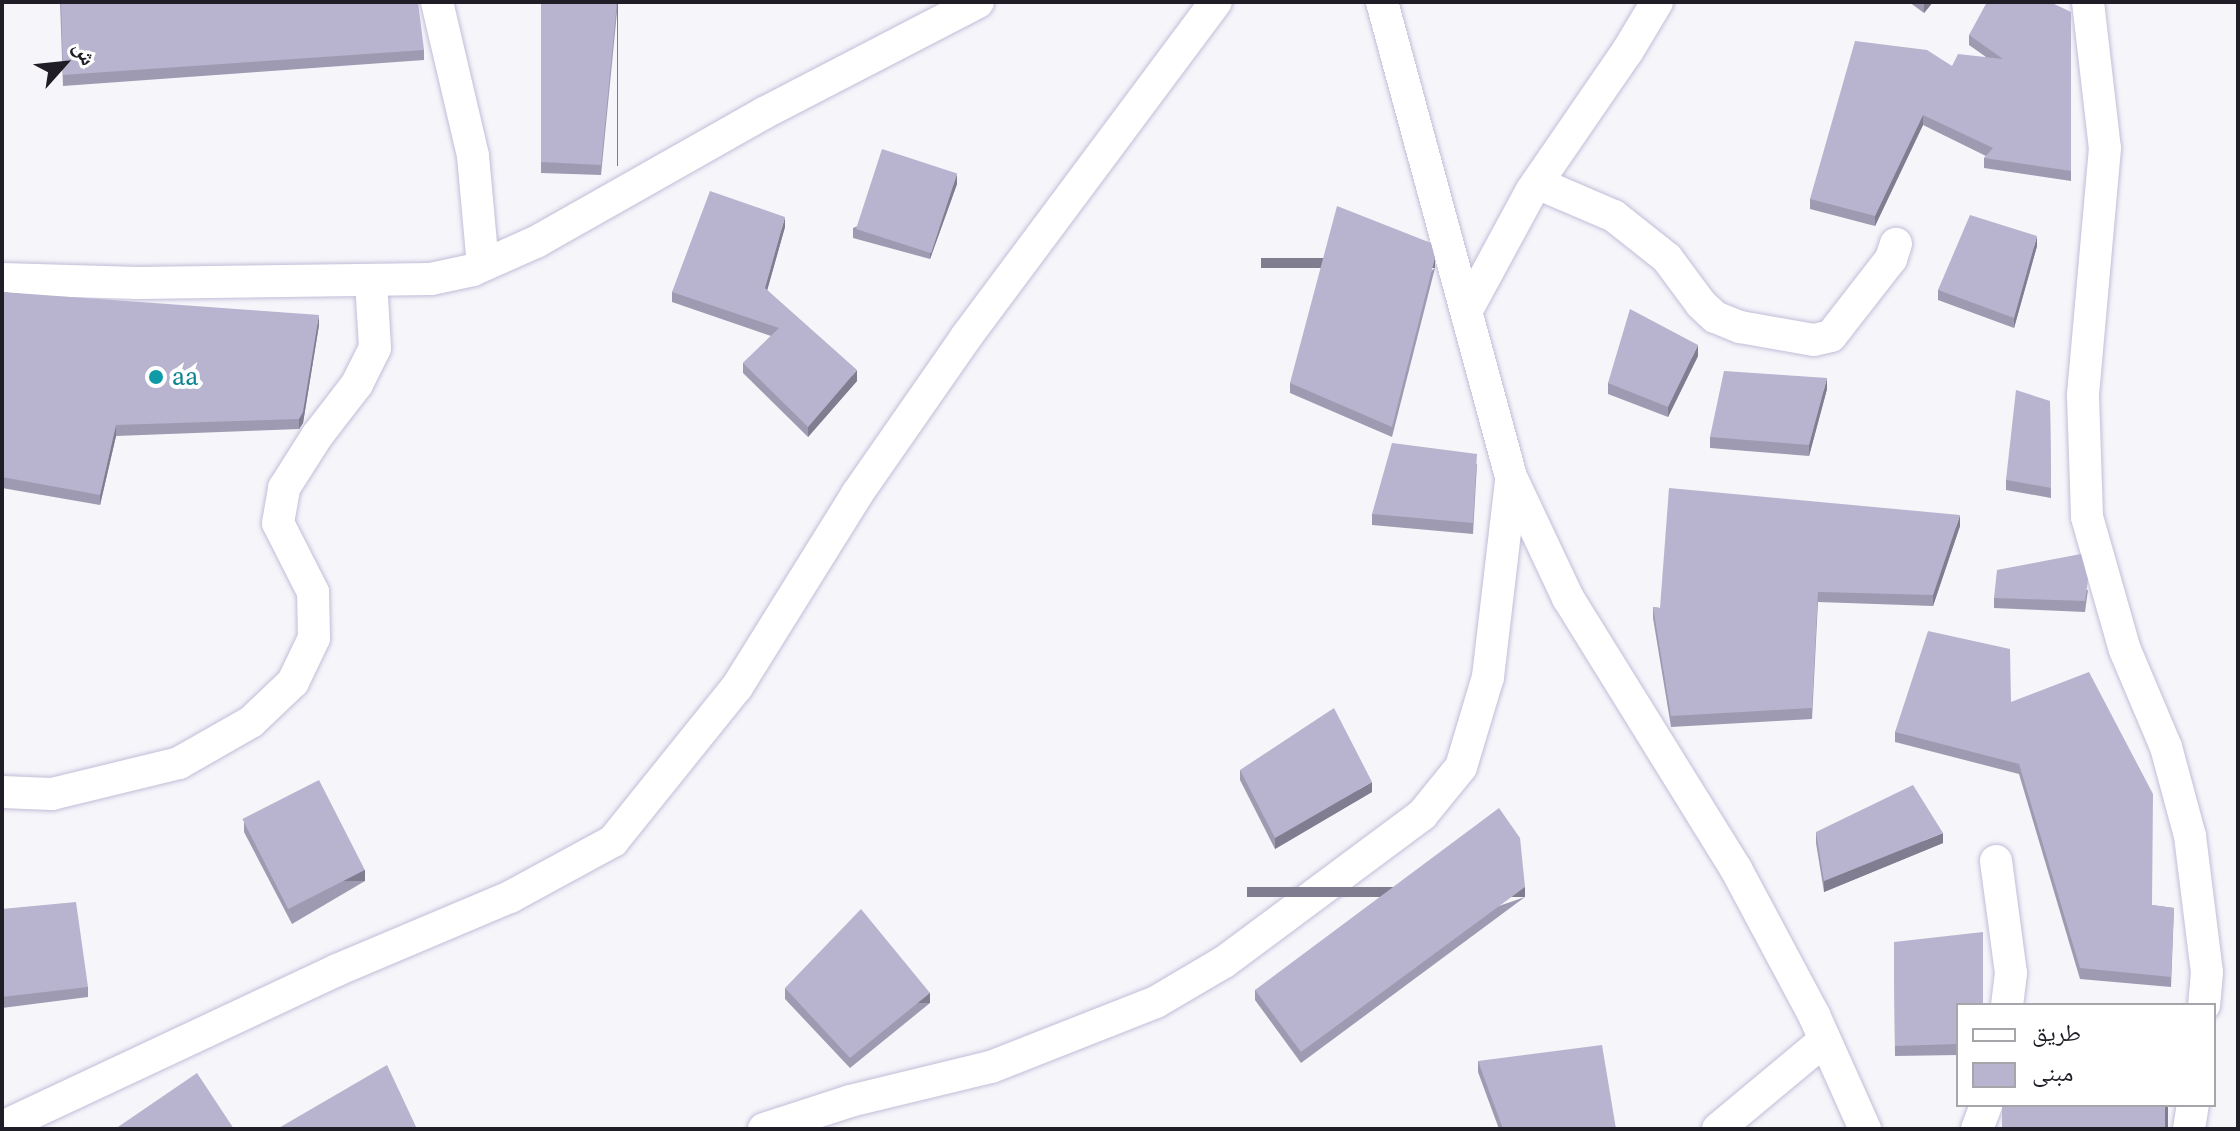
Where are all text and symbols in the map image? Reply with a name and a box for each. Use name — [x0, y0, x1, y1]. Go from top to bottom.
north arrow — [24, 24, 104, 104]
text: ش — [67, 36, 104, 70]
place label: aa — [172, 361, 198, 393]
marker: aa — [147, 368, 165, 386]
legend — [1956, 1003, 2216, 1107]
text: طريق — [2032, 1016, 2081, 1049]
text: مبنى — [2032, 1056, 2073, 1089]

